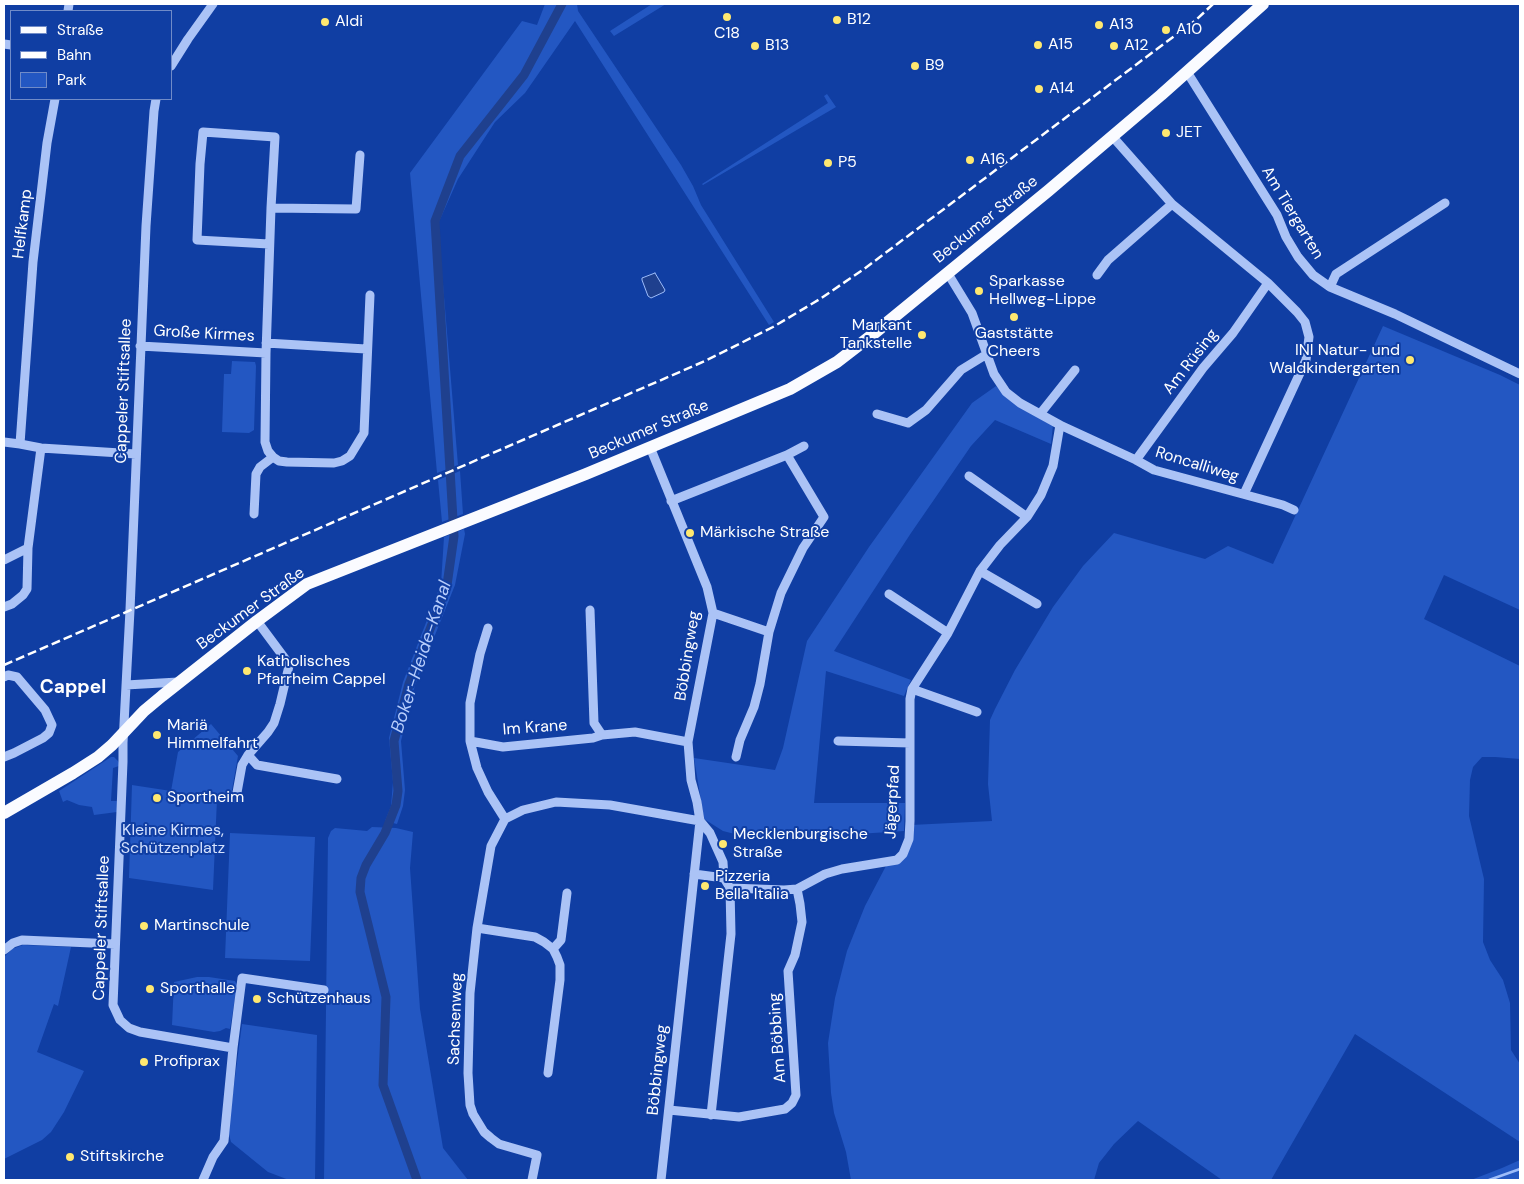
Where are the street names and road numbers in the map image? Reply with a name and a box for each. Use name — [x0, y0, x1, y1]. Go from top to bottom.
street label: Am Tiergarten — [1257, 163, 1327, 263]
street label: Beckumer Straße — [930, 172, 1042, 268]
street label: Helfkamp — [9, 188, 37, 260]
street label: Cappeler Stiftsallee — [112, 318, 136, 464]
street label: Große Kirmes — [153, 322, 255, 346]
street label: Am Rüsing — [1159, 325, 1223, 399]
street label: Beckumer Straße — [586, 396, 712, 464]
street label: Roncalliweg — [1153, 443, 1241, 487]
street label: Beckumer Straße — [193, 564, 309, 654]
street label: Böbbingweg — [671, 610, 705, 702]
street label: Im Krane — [502, 716, 568, 740]
street label: Jägerpfad — [881, 764, 905, 840]
street label: Cappeler Stiftsallee — [90, 855, 114, 1001]
street label: Sachsenweg — [445, 972, 467, 1066]
street label: Am Böbbing — [765, 992, 791, 1084]
street label: Böbbingweg — [644, 1024, 672, 1116]

